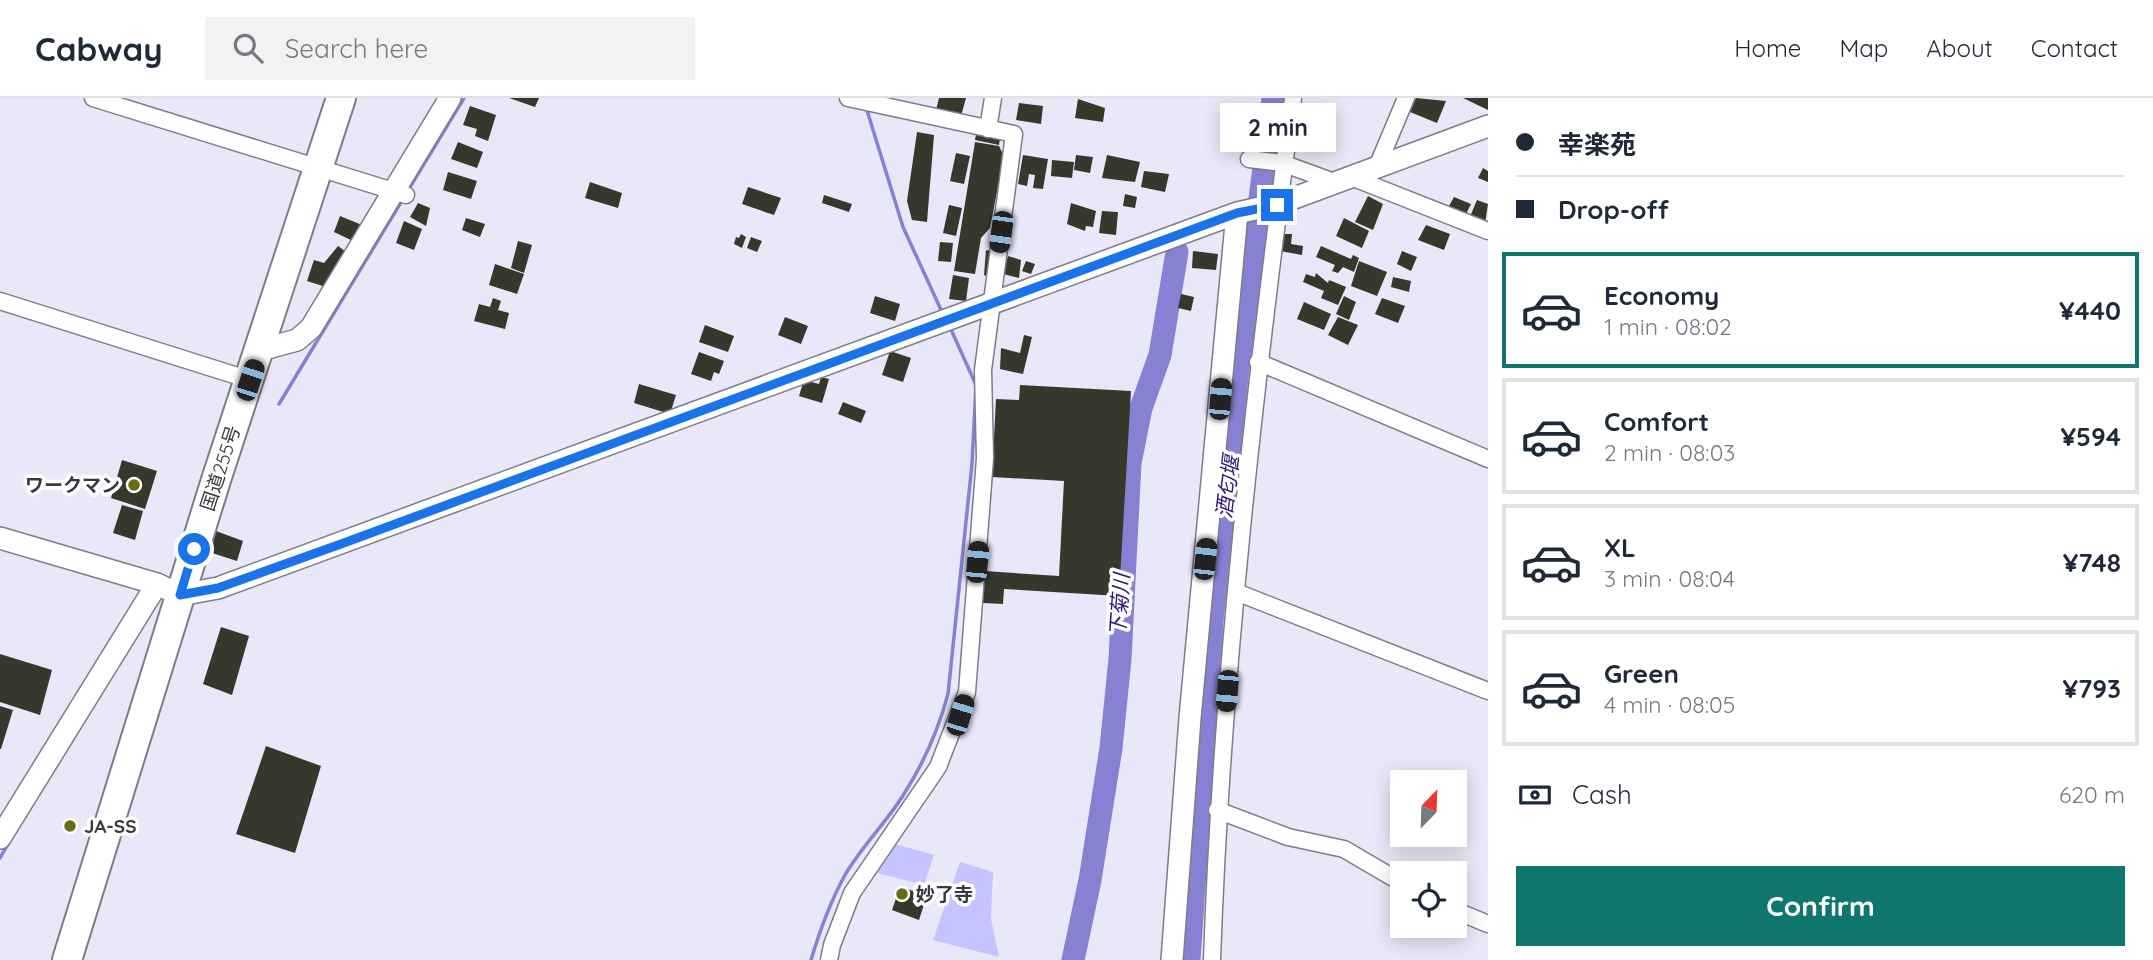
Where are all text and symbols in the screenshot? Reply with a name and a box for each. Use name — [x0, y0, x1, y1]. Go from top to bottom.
search box — [205, 17, 695, 80]
text: Cabway — [35, 28, 163, 69]
icon: search — [229, 29, 267, 67]
text: Search here — [285, 32, 428, 65]
text: Home — [1734, 33, 1801, 63]
text: Map — [1839, 33, 1888, 63]
text: About — [1926, 33, 1993, 63]
text: Contact — [2031, 33, 2118, 63]
callout: 2 min — [1219, 104, 1335, 153]
text: 2 min — [1248, 113, 1308, 142]
text: 幸楽苑 — [1558, 128, 1636, 161]
route end — [1261, 189, 1293, 221]
text: Drop-off — [1558, 193, 1669, 226]
car — [988, 210, 1015, 254]
icon: car — [1520, 279, 1583, 342]
text: Economy — [1604, 279, 1719, 312]
text: ¥440 — [2059, 294, 2121, 327]
text: 1 min · 08:02 — [1604, 312, 1732, 341]
car — [234, 357, 267, 403]
car — [1208, 377, 1233, 421]
icon: car — [1520, 405, 1583, 468]
text: Comfort — [1604, 405, 1709, 438]
text: ¥594 — [2060, 420, 2121, 453]
street label: 国道255号 — [195, 422, 245, 514]
text: 2 min · 08:03 — [1604, 438, 1735, 467]
water label: 酒匂堰 — [1210, 450, 1244, 520]
place label: ワークマン — [25, 473, 120, 497]
marker: ワークマン — [126, 477, 142, 493]
icon: car — [1520, 531, 1583, 594]
text: XL — [1604, 531, 1636, 564]
route start — [178, 533, 210, 565]
car — [1193, 537, 1218, 581]
car — [965, 540, 990, 584]
text: ¥748 — [2063, 546, 2121, 579]
text: 3 min · 08:04 — [1604, 564, 1735, 593]
water label: 下菊川 — [1104, 571, 1134, 637]
icon: car — [1520, 657, 1583, 720]
text: Green — [1604, 657, 1679, 690]
car — [1215, 669, 1240, 713]
text: ¥793 — [2062, 672, 2121, 705]
text: 4 min · 08:05 — [1604, 690, 1735, 719]
car — [944, 692, 977, 738]
north arrow — [1390, 770, 1466, 847]
map controls — [1390, 770, 1467, 938]
icon: cash — [1516, 776, 1554, 814]
text: Cash — [1572, 778, 1632, 811]
text: 620 m — [2059, 780, 2125, 809]
place label: JA-SS — [84, 814, 137, 838]
marker: JA-SS — [62, 818, 78, 834]
button: locate — [1390, 861, 1467, 938]
button: Confirm — [1516, 866, 2125, 946]
place label: 妙了寺 — [916, 882, 973, 906]
marker: 妙了寺 — [894, 886, 910, 902]

